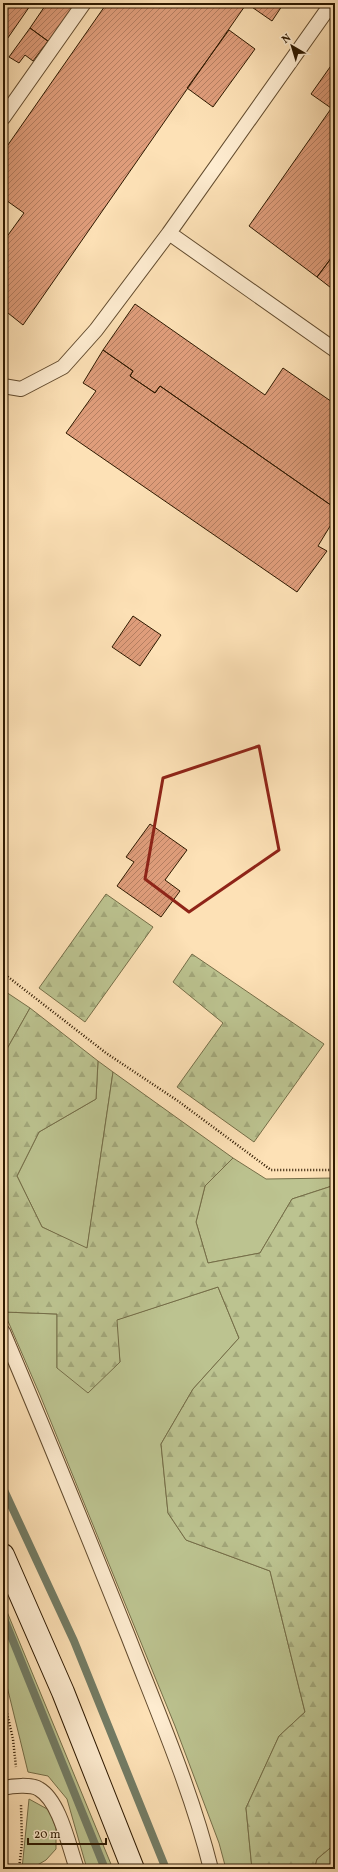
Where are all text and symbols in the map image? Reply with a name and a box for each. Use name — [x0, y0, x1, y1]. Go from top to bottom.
north arrow — [272, 26, 312, 66]
text: N — [279, 31, 295, 48]
scale bar — [28, 1820, 106, 1846]
text: 20 m — [34, 1827, 61, 1843]

